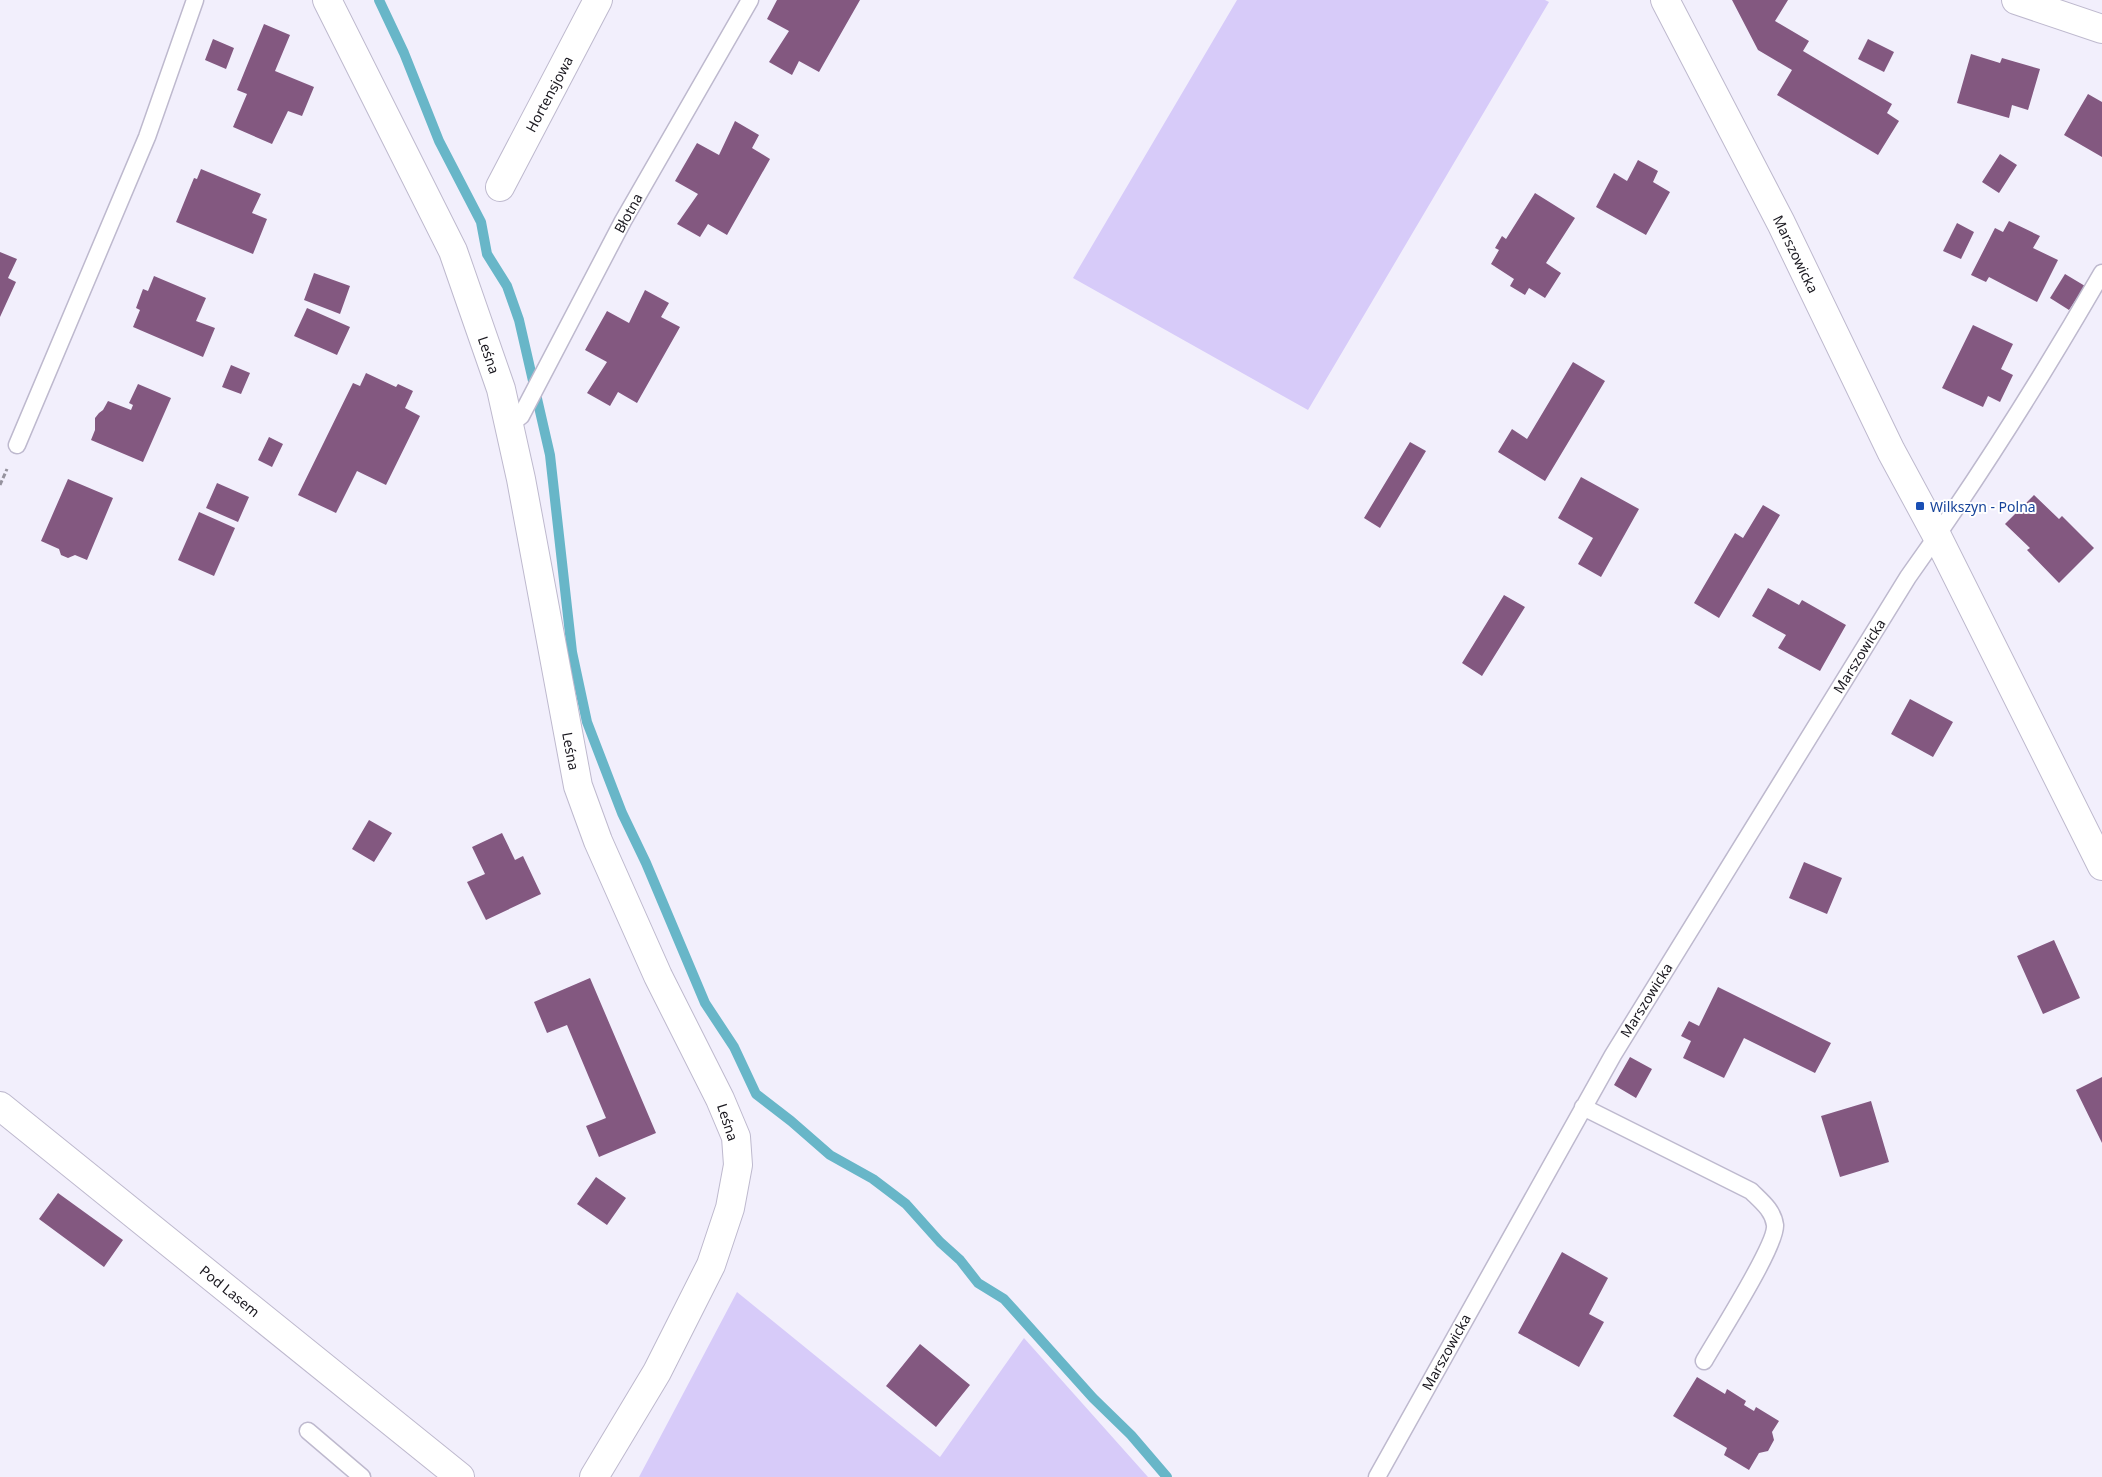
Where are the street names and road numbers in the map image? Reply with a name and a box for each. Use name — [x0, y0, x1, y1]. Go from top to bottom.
street label: Hortensjowa — [521, 53, 577, 135]
street label: Błotna — [609, 190, 647, 236]
street label: Marszowicka — [1769, 212, 1823, 296]
street label: Leśna — [474, 334, 504, 376]
street label: Marszowicka — [1829, 615, 1889, 697]
street label: Leśna — [558, 730, 584, 772]
street label: Marszowicka — [1616, 959, 1676, 1041]
street label: Leśna — [713, 1101, 743, 1143]
street label: Pod Lasem — [196, 1261, 264, 1321]
street label: Marszowicka — [1417, 1310, 1475, 1394]

